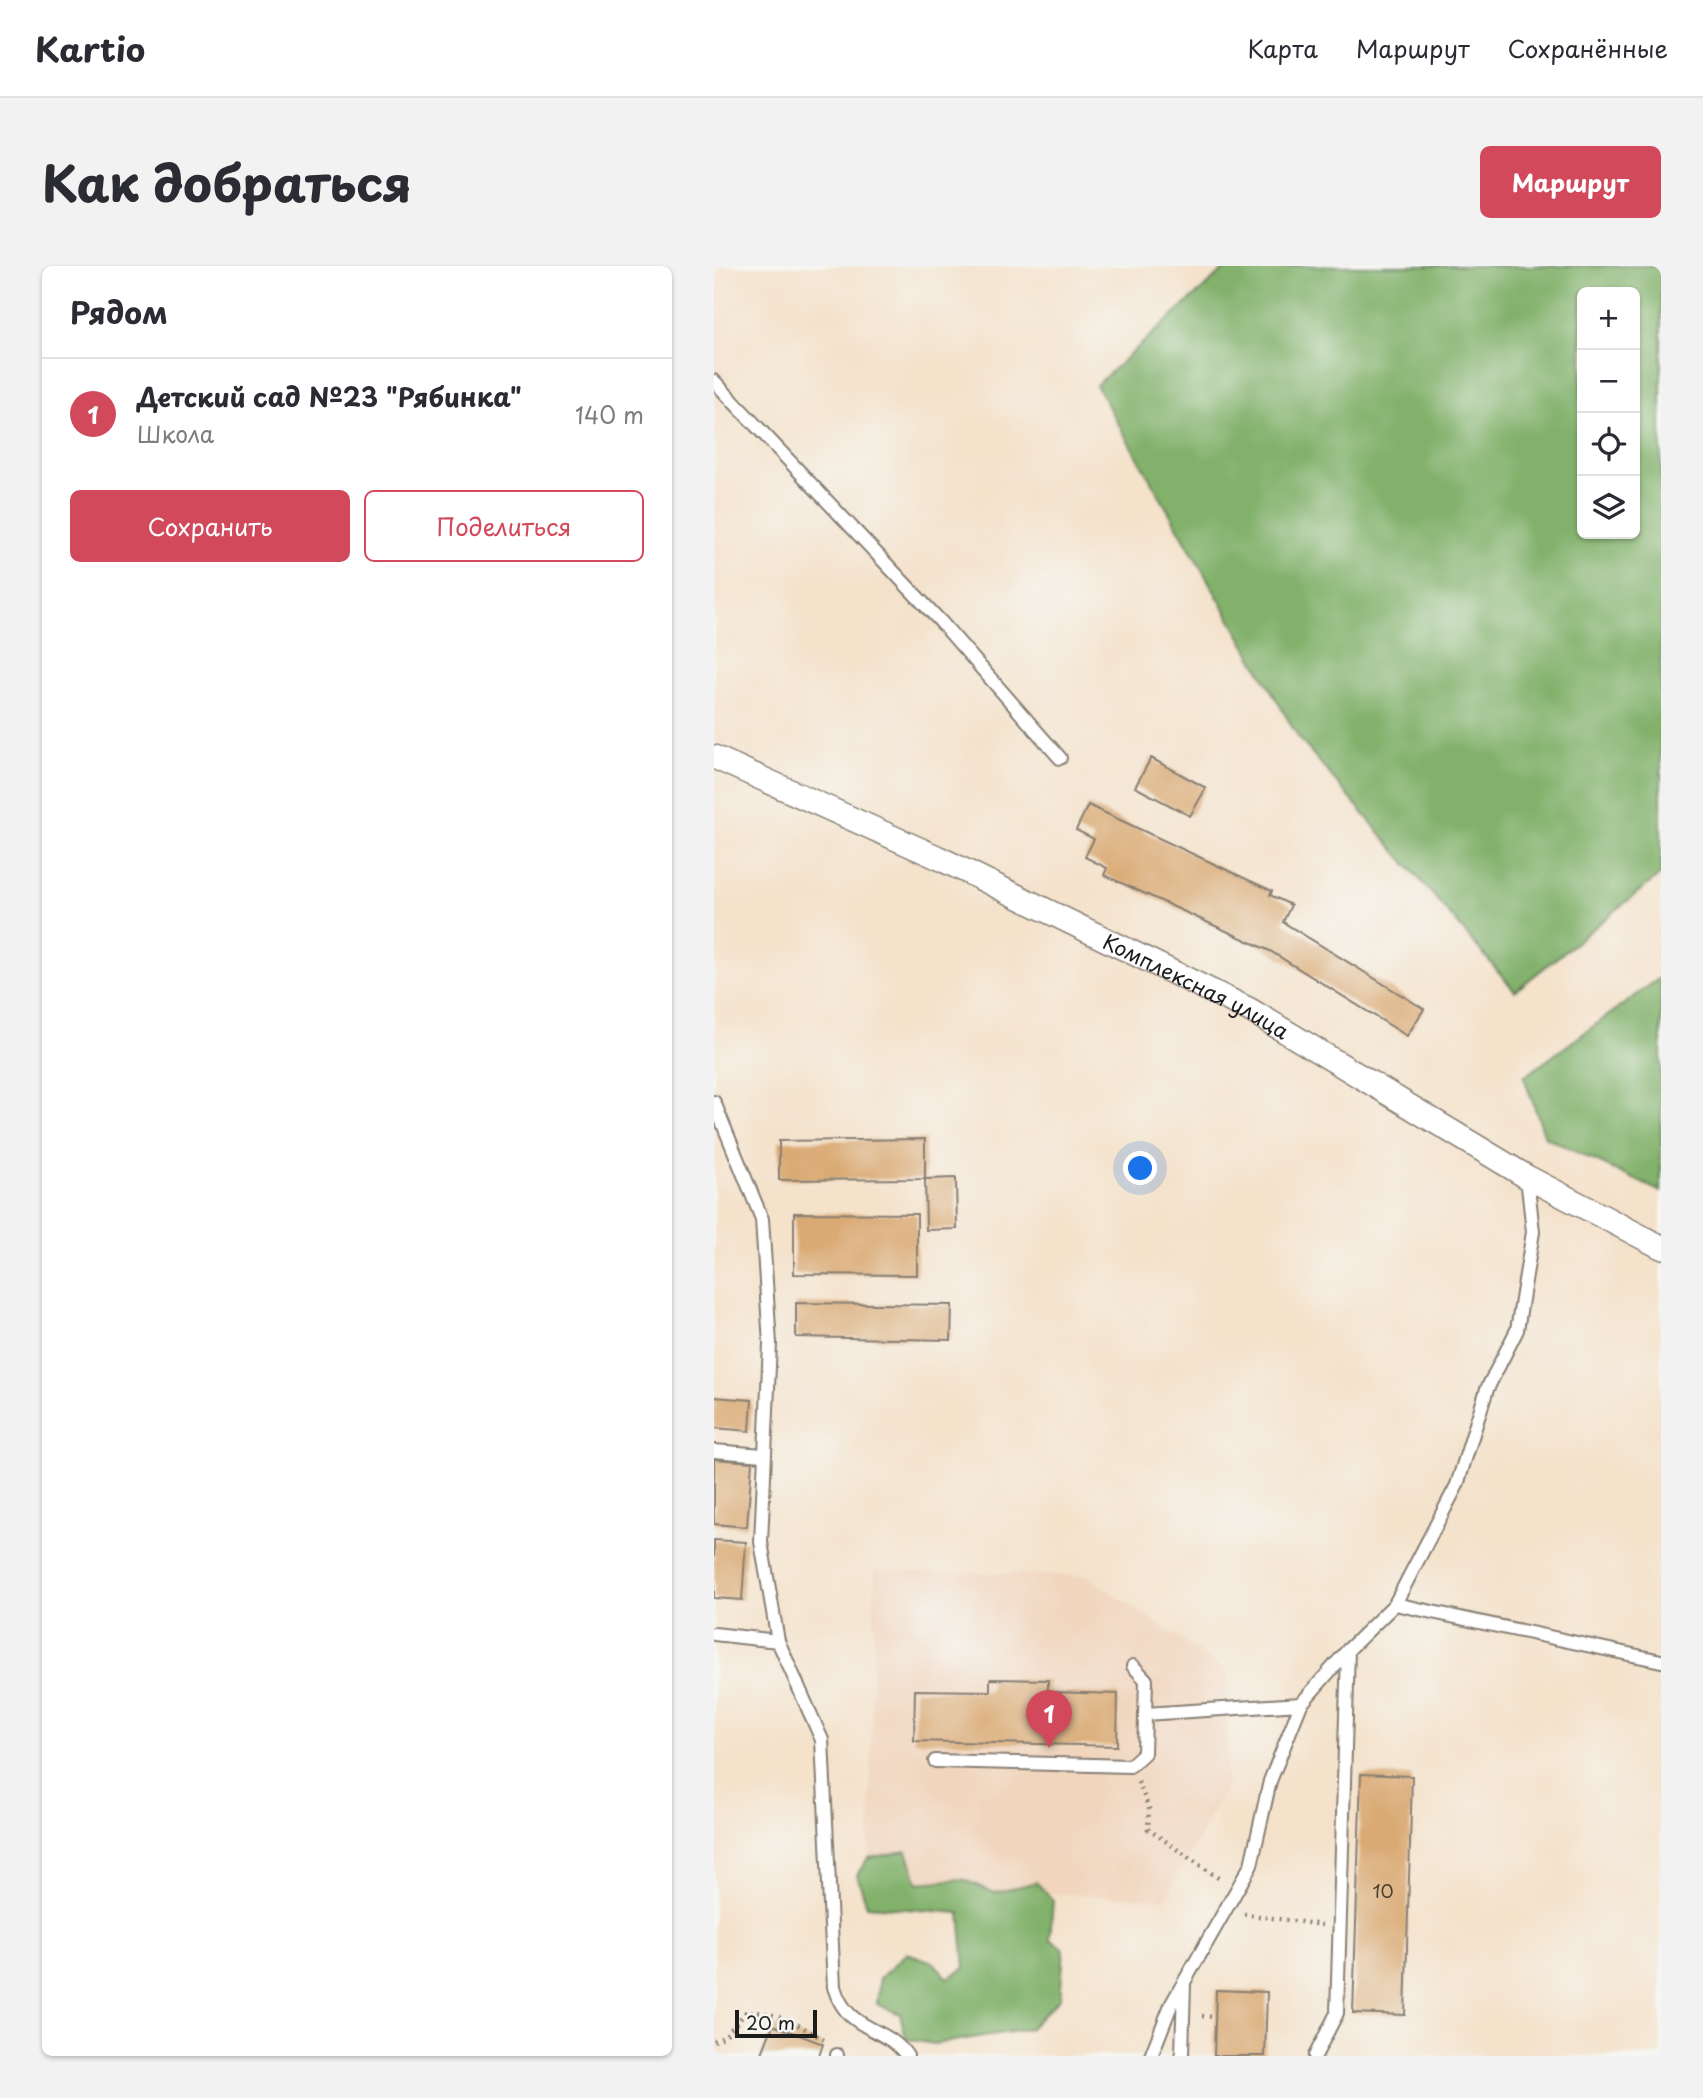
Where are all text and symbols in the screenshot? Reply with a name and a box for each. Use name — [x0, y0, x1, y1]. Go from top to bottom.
text: Kartio — [35, 23, 145, 73]
text: Карта — [1247, 30, 1318, 66]
text: Маршрут — [1356, 30, 1470, 66]
text: Сохранённые — [1508, 30, 1668, 66]
text: Как добраться — [42, 145, 412, 219]
button: Маршрут — [1480, 146, 1661, 218]
map controls — [1577, 287, 1640, 539]
button: + — [1577, 287, 1640, 350]
text: Рядом — [70, 289, 168, 334]
button: − — [1577, 350, 1640, 413]
text: Детский сад №23 "Рябинка" — [137, 377, 522, 416]
text: 1 — [88, 397, 99, 432]
text: 140 m — [575, 397, 644, 432]
button: locate — [1577, 413, 1640, 476]
text: Школа — [137, 416, 214, 451]
button: layers — [1577, 476, 1640, 539]
button: Сохранить — [70, 490, 350, 562]
button: Поделиться — [364, 490, 644, 562]
street label: Комплексная улица — [1098, 925, 1296, 1047]
your location — [1123, 1151, 1157, 1185]
pin: 1 — [1026, 1690, 1072, 1748]
house number: 10 — [1372, 1877, 1394, 1904]
scale bar — [735, 2007, 817, 2039]
text: 20 m — [746, 2008, 795, 2036]

